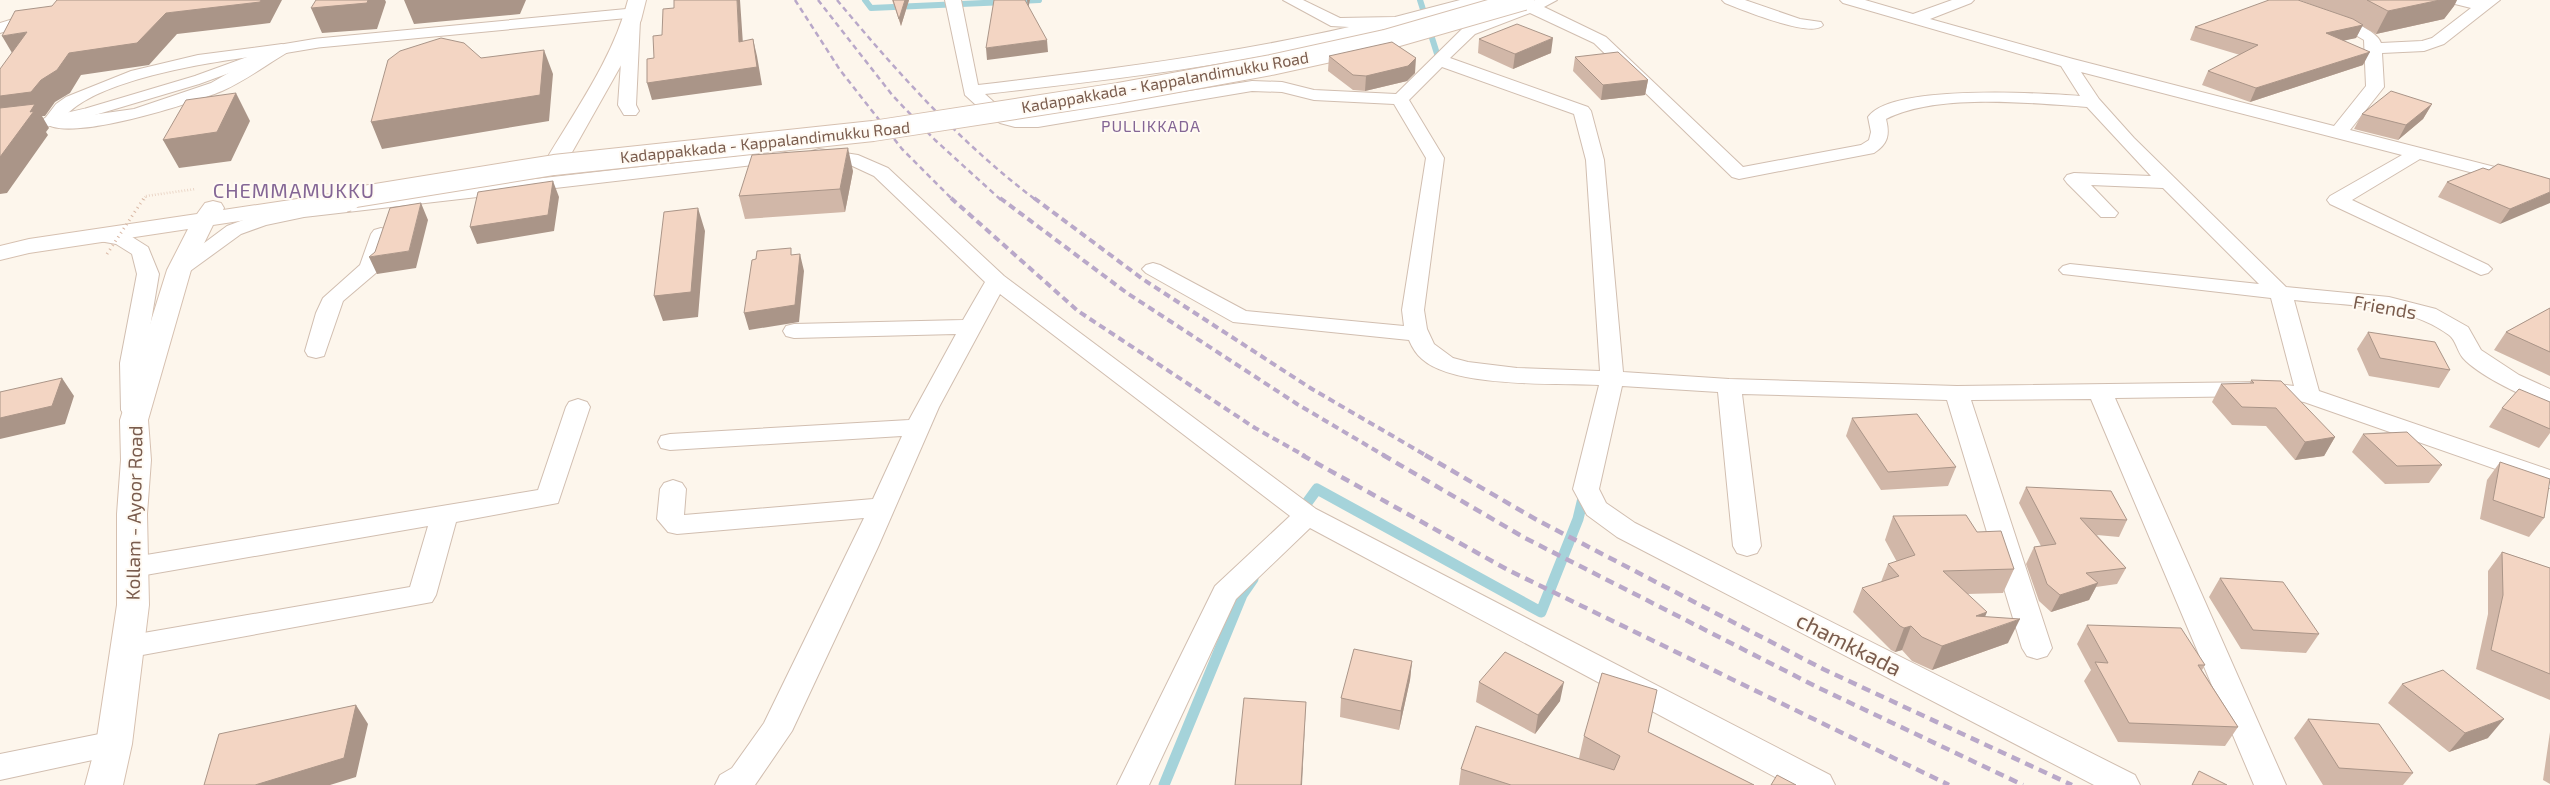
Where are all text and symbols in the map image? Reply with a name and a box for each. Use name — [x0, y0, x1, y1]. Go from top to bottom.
street label: Kadappakkada - Kappalandimukku Road — [1020, 47, 1310, 116]
district label: PULLIKKADA — [1101, 116, 1201, 135]
street label: Kadappakkada - Kappalandimukku Road — [619, 117, 911, 166]
district label: CHEMMAMUKKU — [213, 178, 375, 202]
street label: Friends — [2352, 290, 2419, 323]
street label: Kollam - Ayoor Road — [120, 425, 147, 601]
street label: chamkkada — [1793, 606, 1906, 681]

